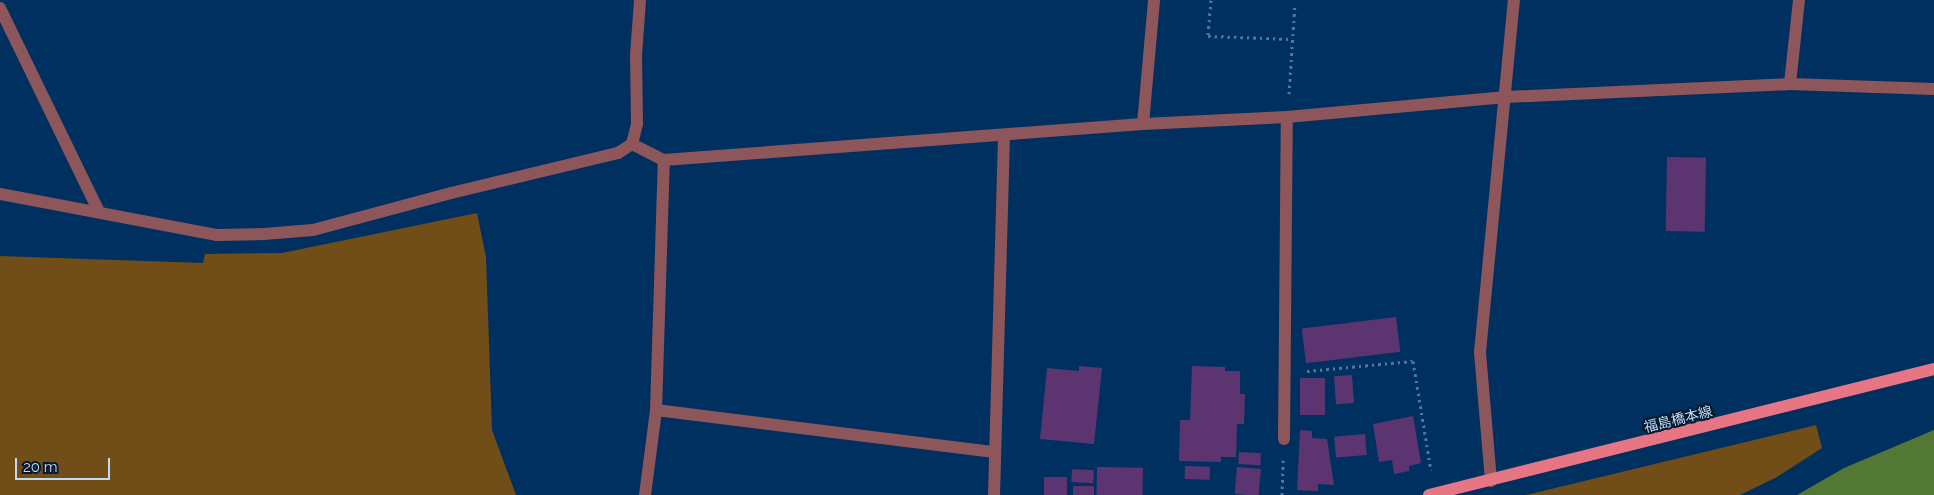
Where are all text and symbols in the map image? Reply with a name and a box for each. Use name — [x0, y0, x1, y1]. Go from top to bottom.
street label: 福島橋本線 — [1642, 402, 1714, 436]
scale bar — [18, 448, 112, 480]
text: 20 m — [23, 458, 58, 476]

